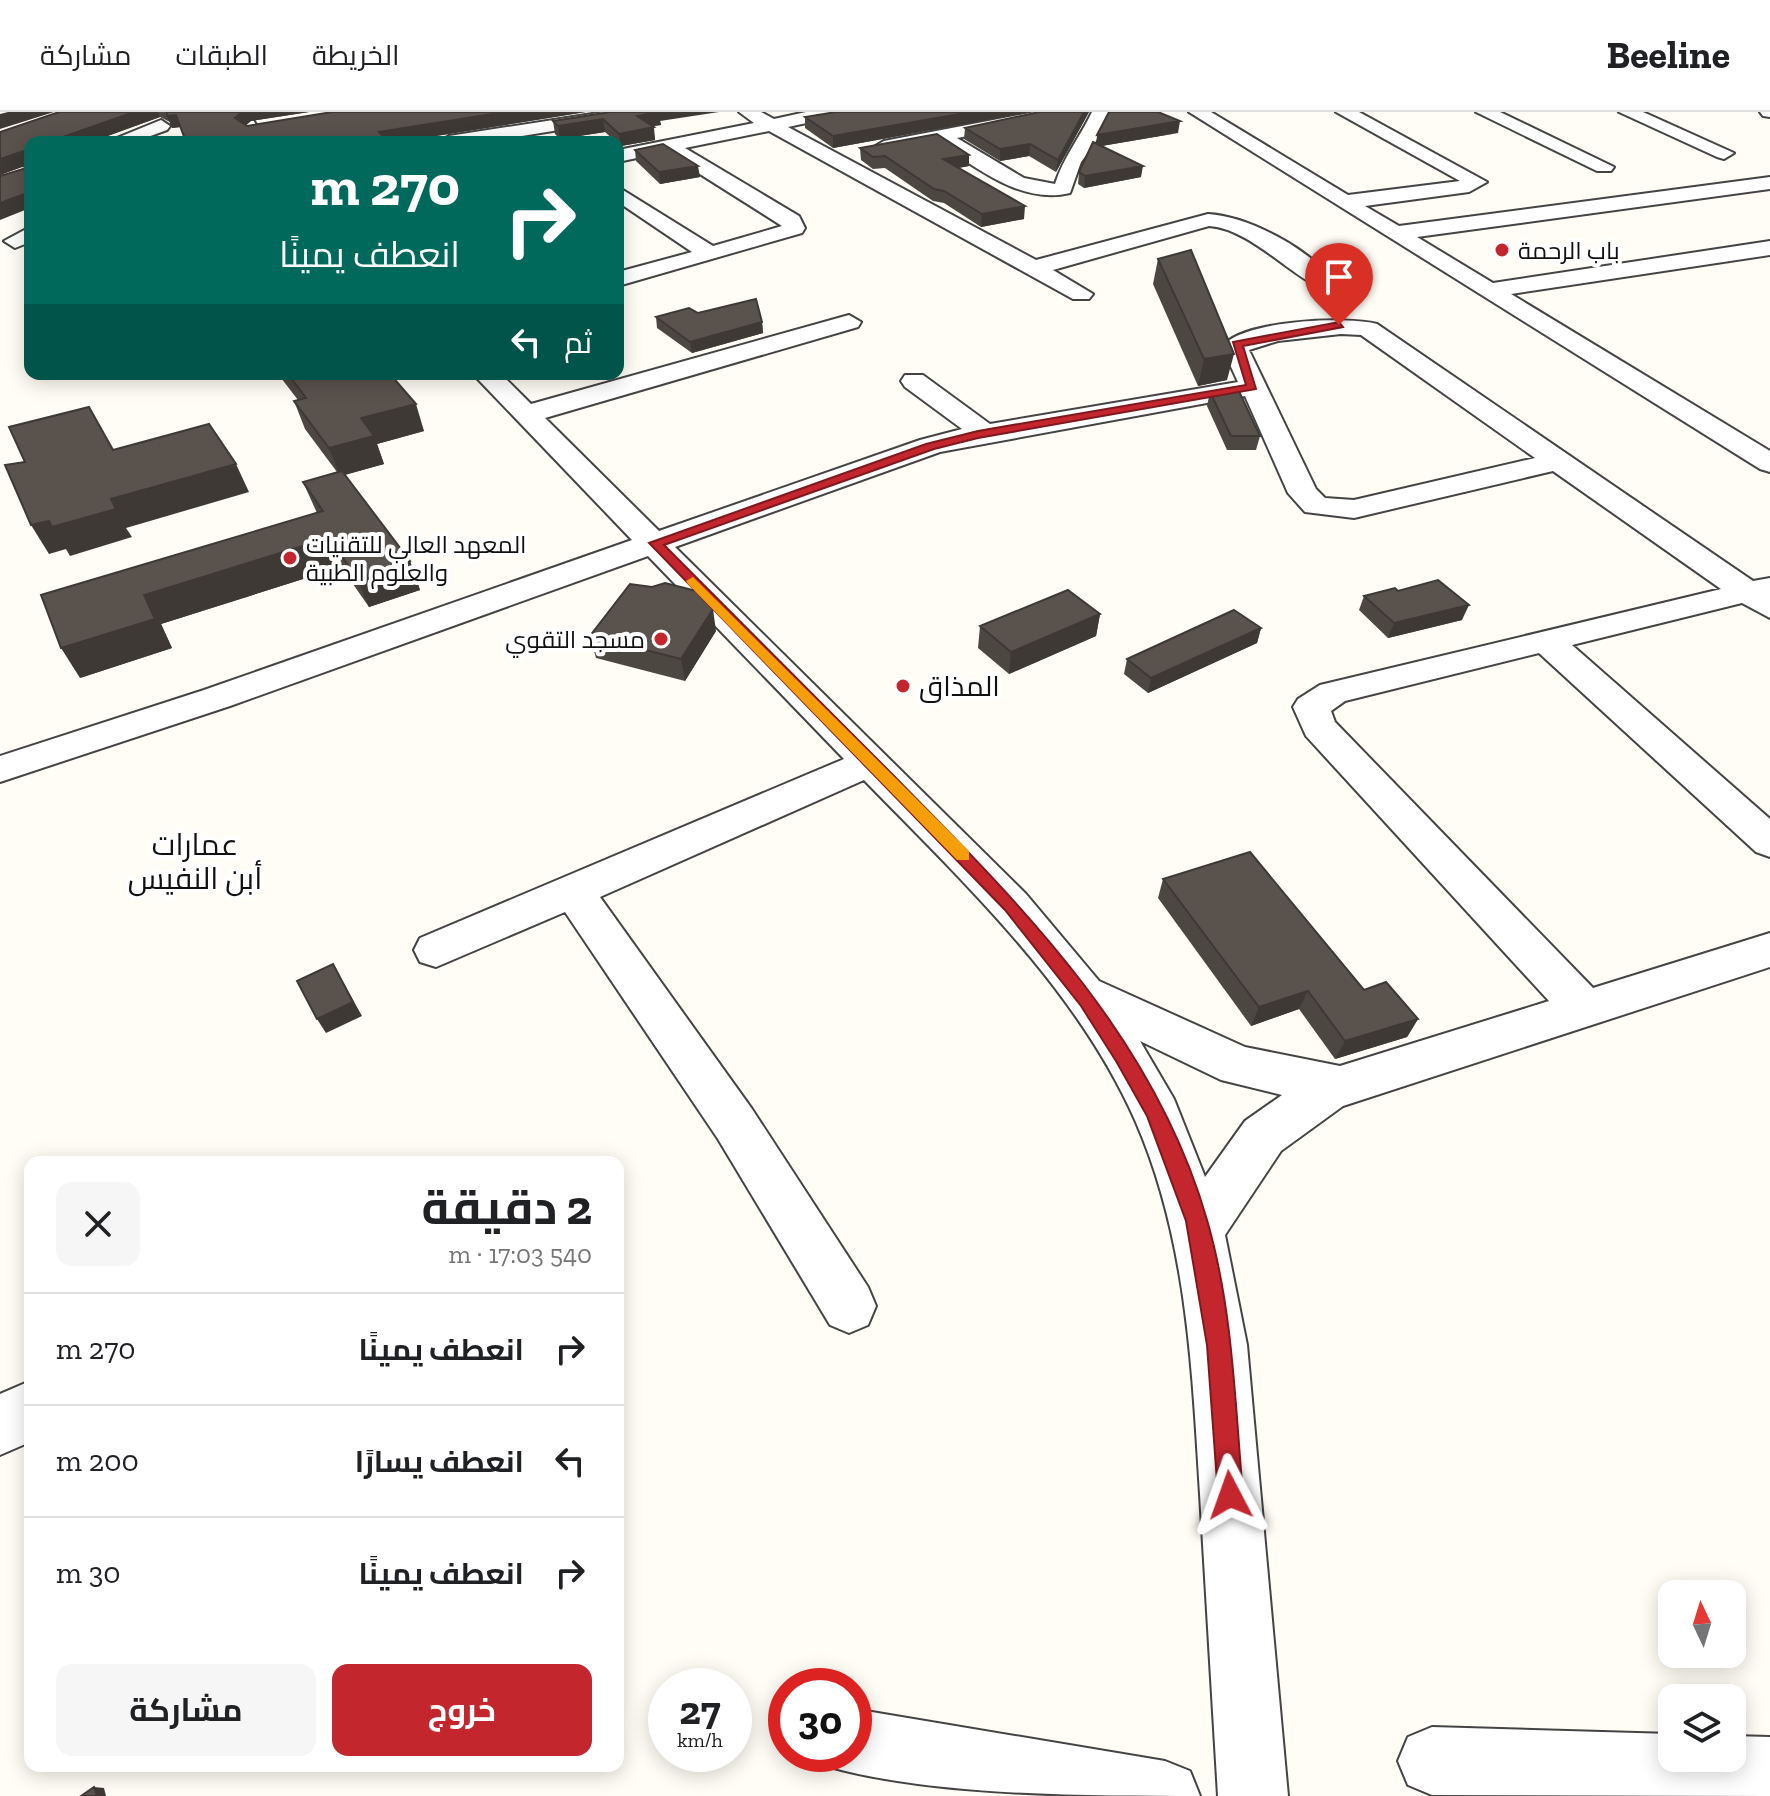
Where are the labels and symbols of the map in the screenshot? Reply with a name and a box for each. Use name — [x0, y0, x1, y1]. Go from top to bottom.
place label: باب الرحمة — [1518, 236, 1620, 265]
marker: باب الرحمة — [1493, 241, 1511, 259]
pin — [1305, 243, 1373, 325]
place label: المعهد العالي للتقنيات والعلوم الطبية — [306, 530, 527, 589]
marker: المعهد العالي للتقنيات والعلوم الطبية — [281, 549, 299, 567]
place label: مسجد التقوي — [505, 625, 645, 658]
marker: مسجد التقوي — [652, 630, 670, 648]
place label: المذاق — [919, 670, 1000, 703]
marker: المذاق — [894, 677, 912, 695]
district label: عمارات أبن النفيس — [128, 827, 262, 897]
position arrow — [1188, 1453, 1272, 1537]
north arrow — [1658, 1580, 1746, 1668]
speed limit sign: 30 — [768, 1668, 872, 1772]

